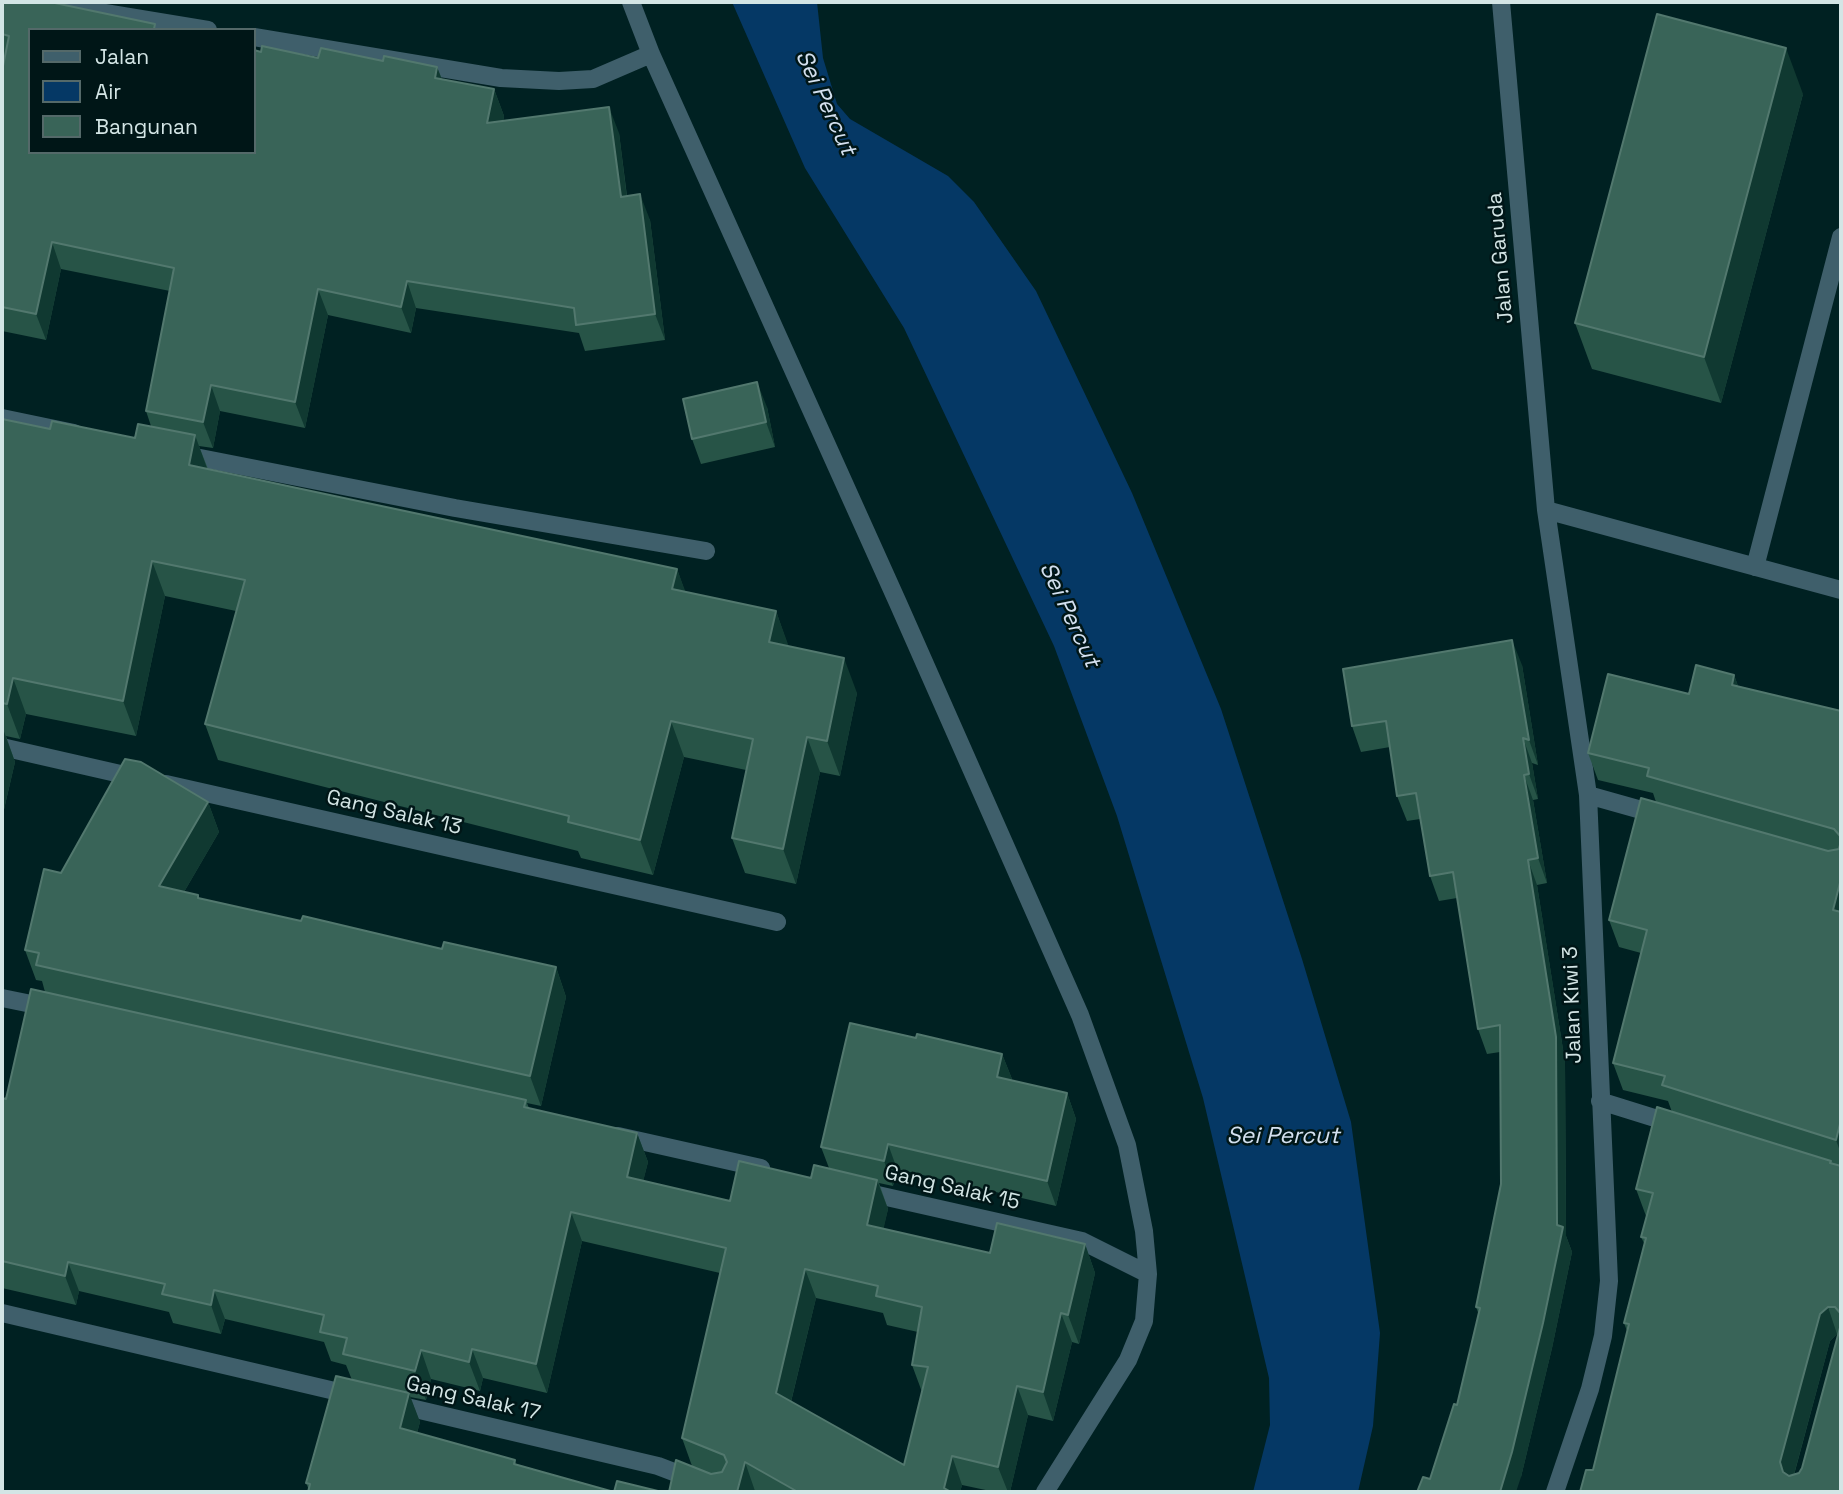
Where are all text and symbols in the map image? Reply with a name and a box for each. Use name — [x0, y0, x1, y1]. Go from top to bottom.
legend — [28, 28, 256, 154]
text: Jalan — [95, 43, 149, 70]
water label: Sei Percut — [789, 46, 861, 160]
text: Air — [95, 78, 121, 105]
text: Bangunan — [95, 113, 198, 140]
street label: Jalan Garuda — [1483, 191, 1519, 325]
water label: Sei Percut — [1033, 558, 1105, 672]
street label: Gang Salak 13 — [324, 785, 464, 841]
street label: Jalan Kiwi 3 — [1558, 946, 1588, 1064]
water label: Sei Percut — [1227, 1123, 1339, 1151]
street label: Gang Salak 15 — [882, 1160, 1022, 1216]
street label: Gang Salak 17 — [403, 1371, 543, 1427]

